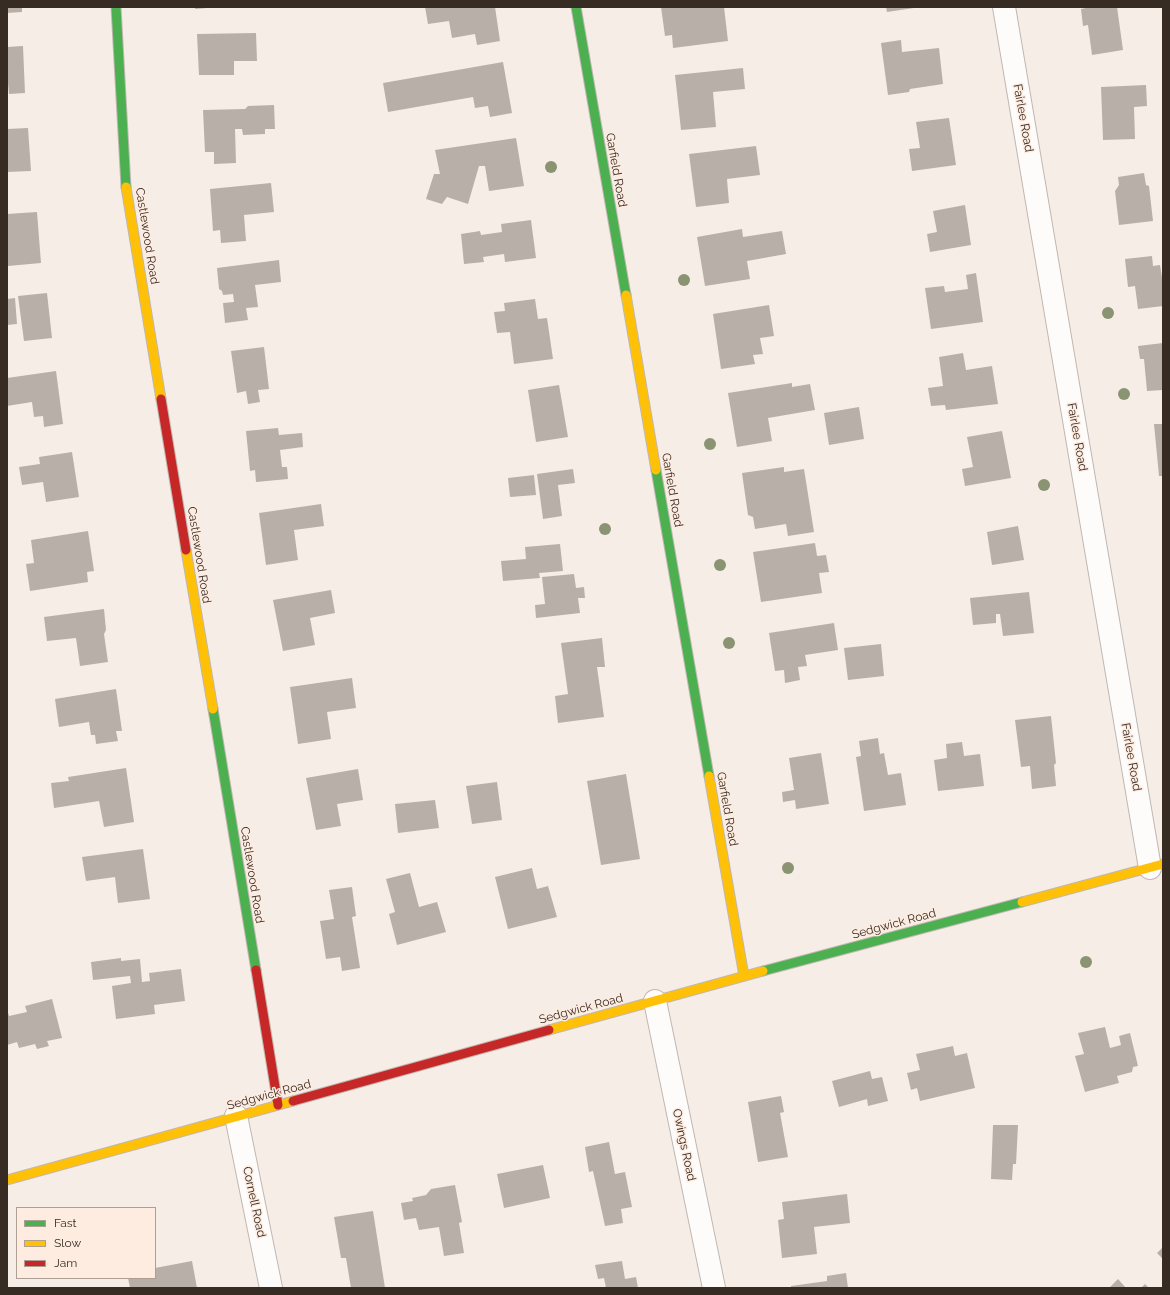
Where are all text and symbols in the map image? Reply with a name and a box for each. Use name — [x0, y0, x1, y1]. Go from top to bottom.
street label: Fairlee Road — [1010, 83, 1036, 153]
street label: Garfield Road — [602, 132, 630, 208]
street label: Castlewood Road — [132, 187, 162, 285]
street label: Fairlee Road — [1064, 402, 1090, 472]
street label: Garfield Road — [658, 452, 686, 528]
street label: Castlewood Road — [184, 506, 214, 604]
street label: Fairlee Road — [1118, 722, 1144, 792]
street label: Garfield Road — [713, 771, 741, 847]
street label: Castlewood Road — [237, 826, 267, 924]
street label: Sedgwick Road — [850, 906, 938, 942]
street label: Sedgwick Road — [537, 991, 625, 1027]
street label: Sedgwick Road — [225, 1077, 313, 1113]
street label: Owings Road — [669, 1108, 699, 1182]
street label: Cornell Road — [239, 1165, 269, 1239]
legend — [16, 1207, 156, 1279]
text: Fast — [54, 1216, 77, 1230]
text: Slow — [54, 1236, 81, 1250]
text: Jam — [54, 1256, 77, 1270]

